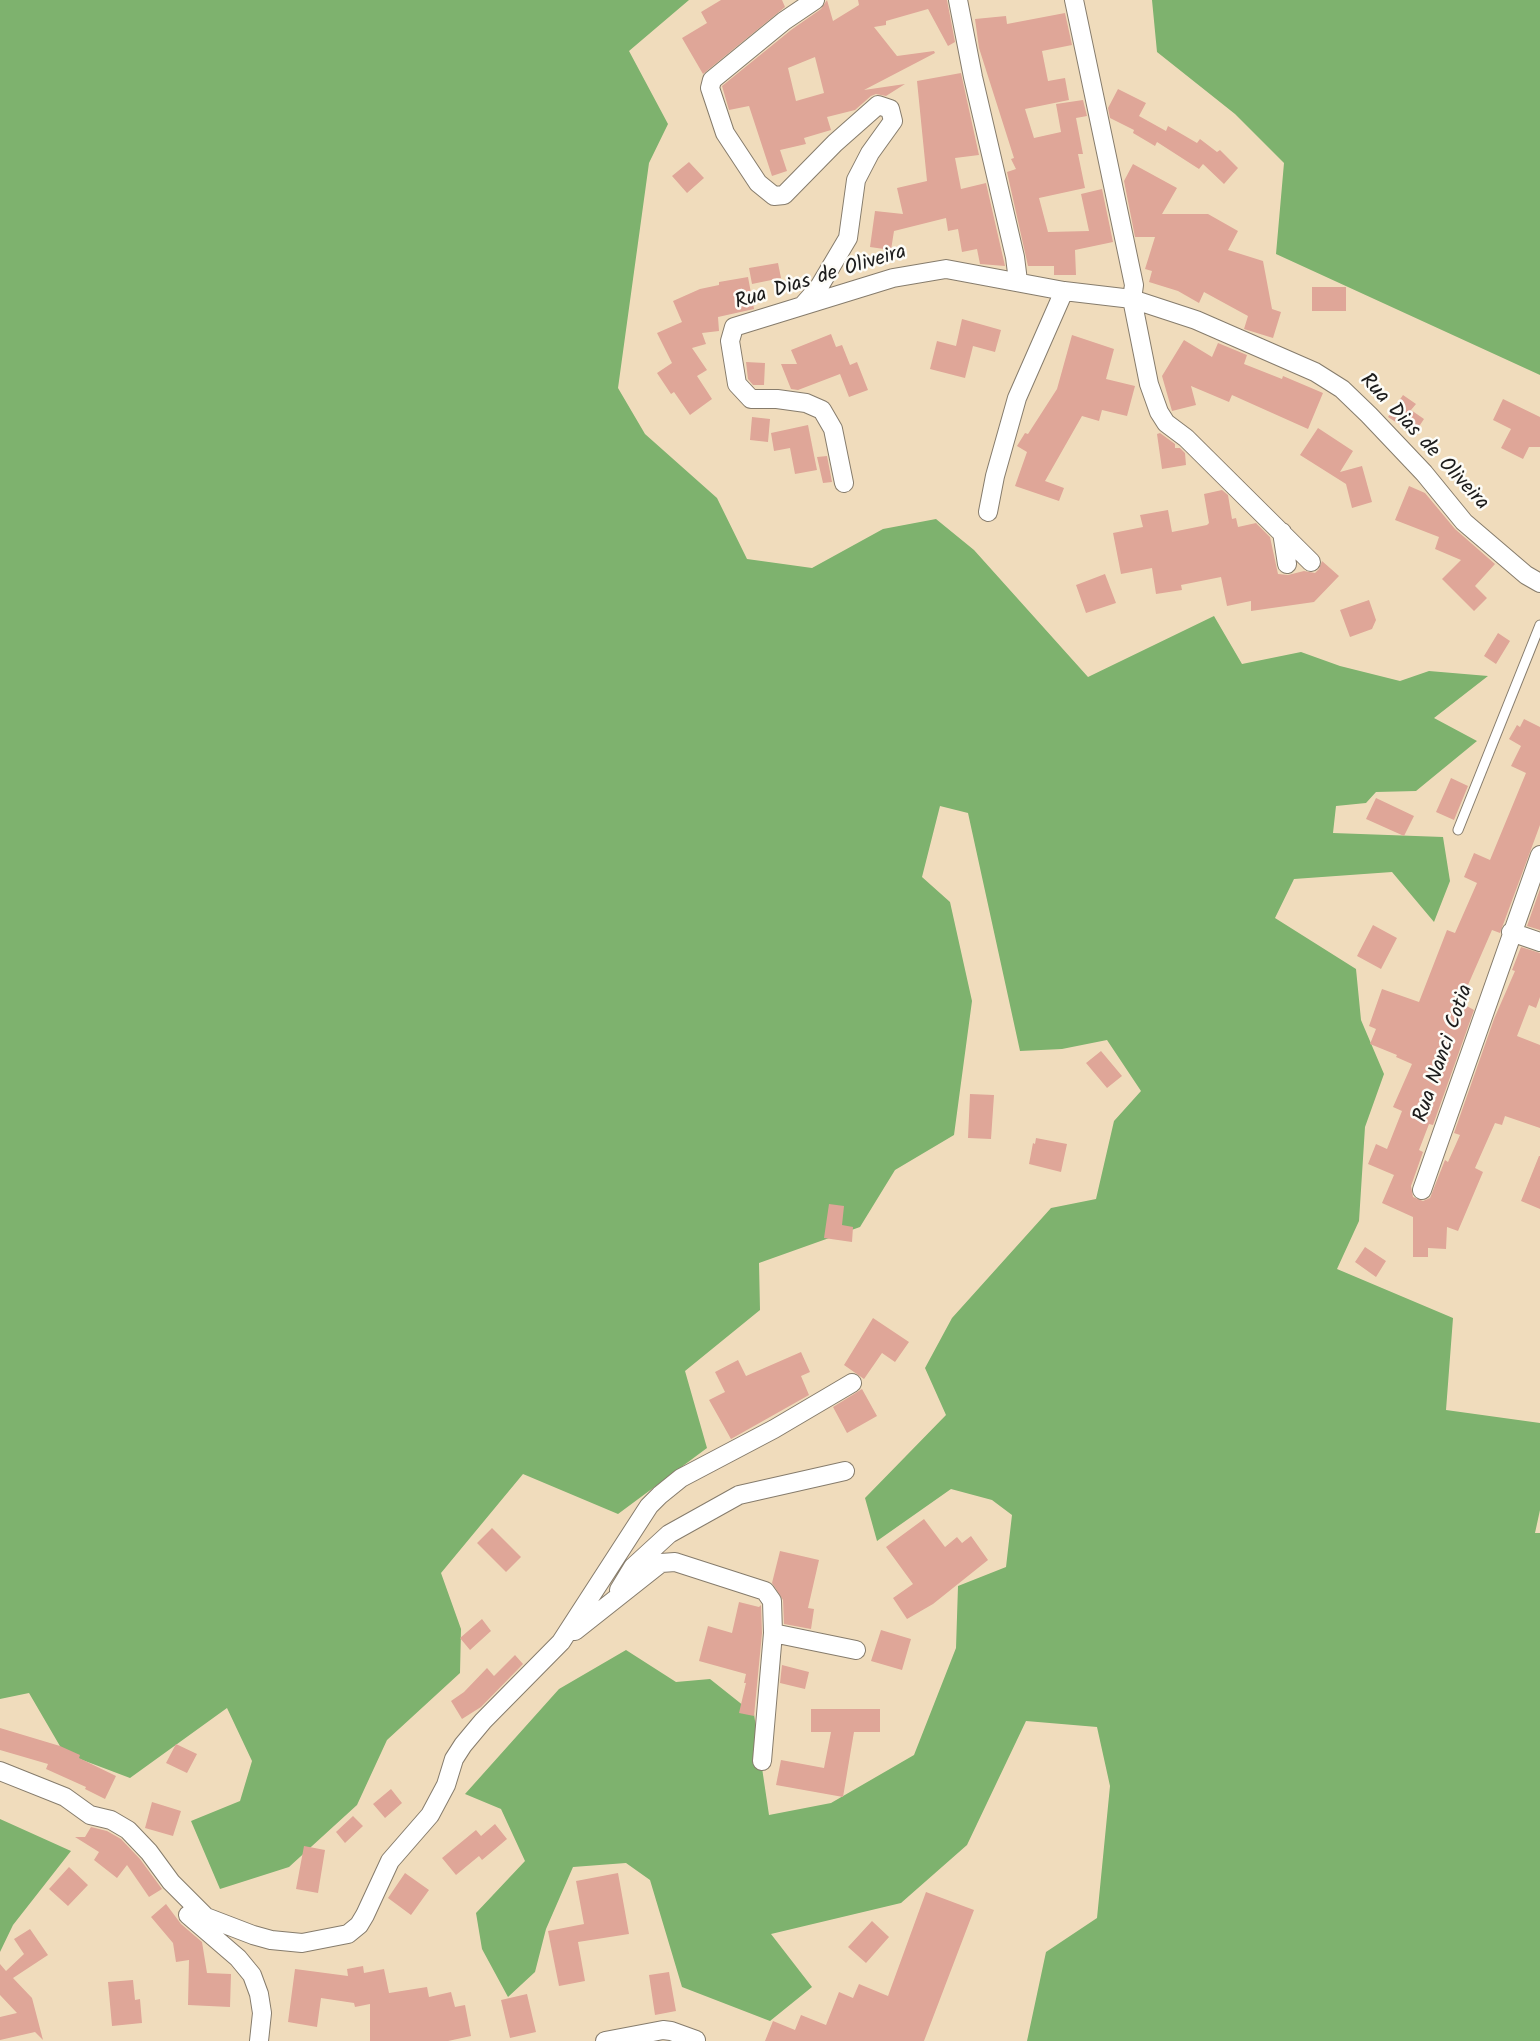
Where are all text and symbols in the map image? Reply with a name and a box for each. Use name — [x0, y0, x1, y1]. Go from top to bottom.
street label: Rua Dias de Oliveira — [732, 241, 910, 317]
street label: Rua Dias de Oliveira — [1353, 369, 1493, 517]
street label: Rua Nanci Cotia — [1410, 982, 1480, 1126]

